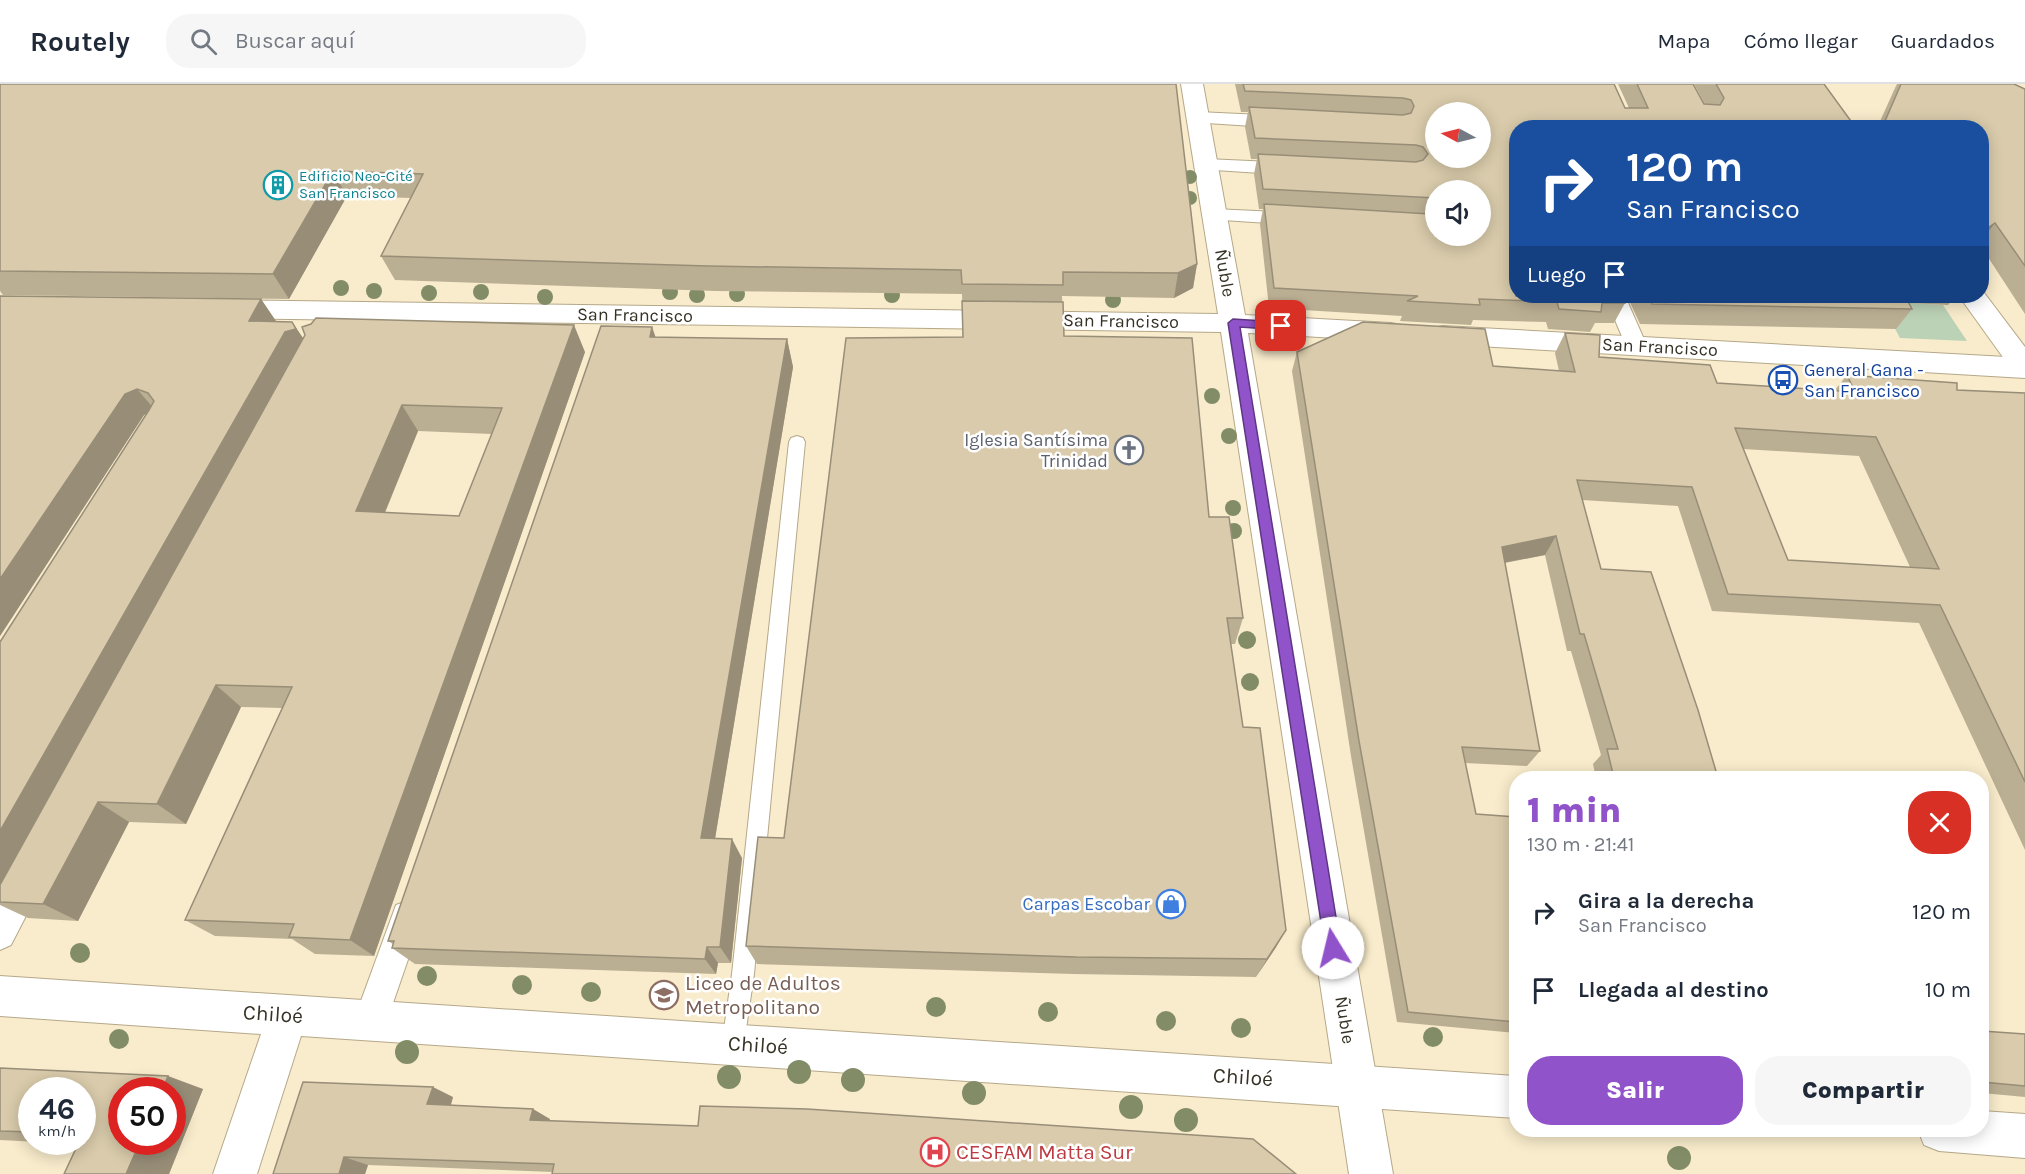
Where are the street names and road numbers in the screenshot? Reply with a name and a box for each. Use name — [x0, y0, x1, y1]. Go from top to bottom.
street label: Ñuble — [1210, 247, 1240, 299]
street label: San Francisco — [577, 303, 693, 327]
street label: San Francisco — [1063, 309, 1179, 333]
street label: San Francisco — [1602, 333, 1718, 361]
street label: Ñuble — [1330, 994, 1360, 1046]
street label: Chiloé — [242, 1000, 304, 1028]
street label: Chiloé — [727, 1031, 789, 1059]
street label: Chiloé — [1212, 1063, 1274, 1091]

